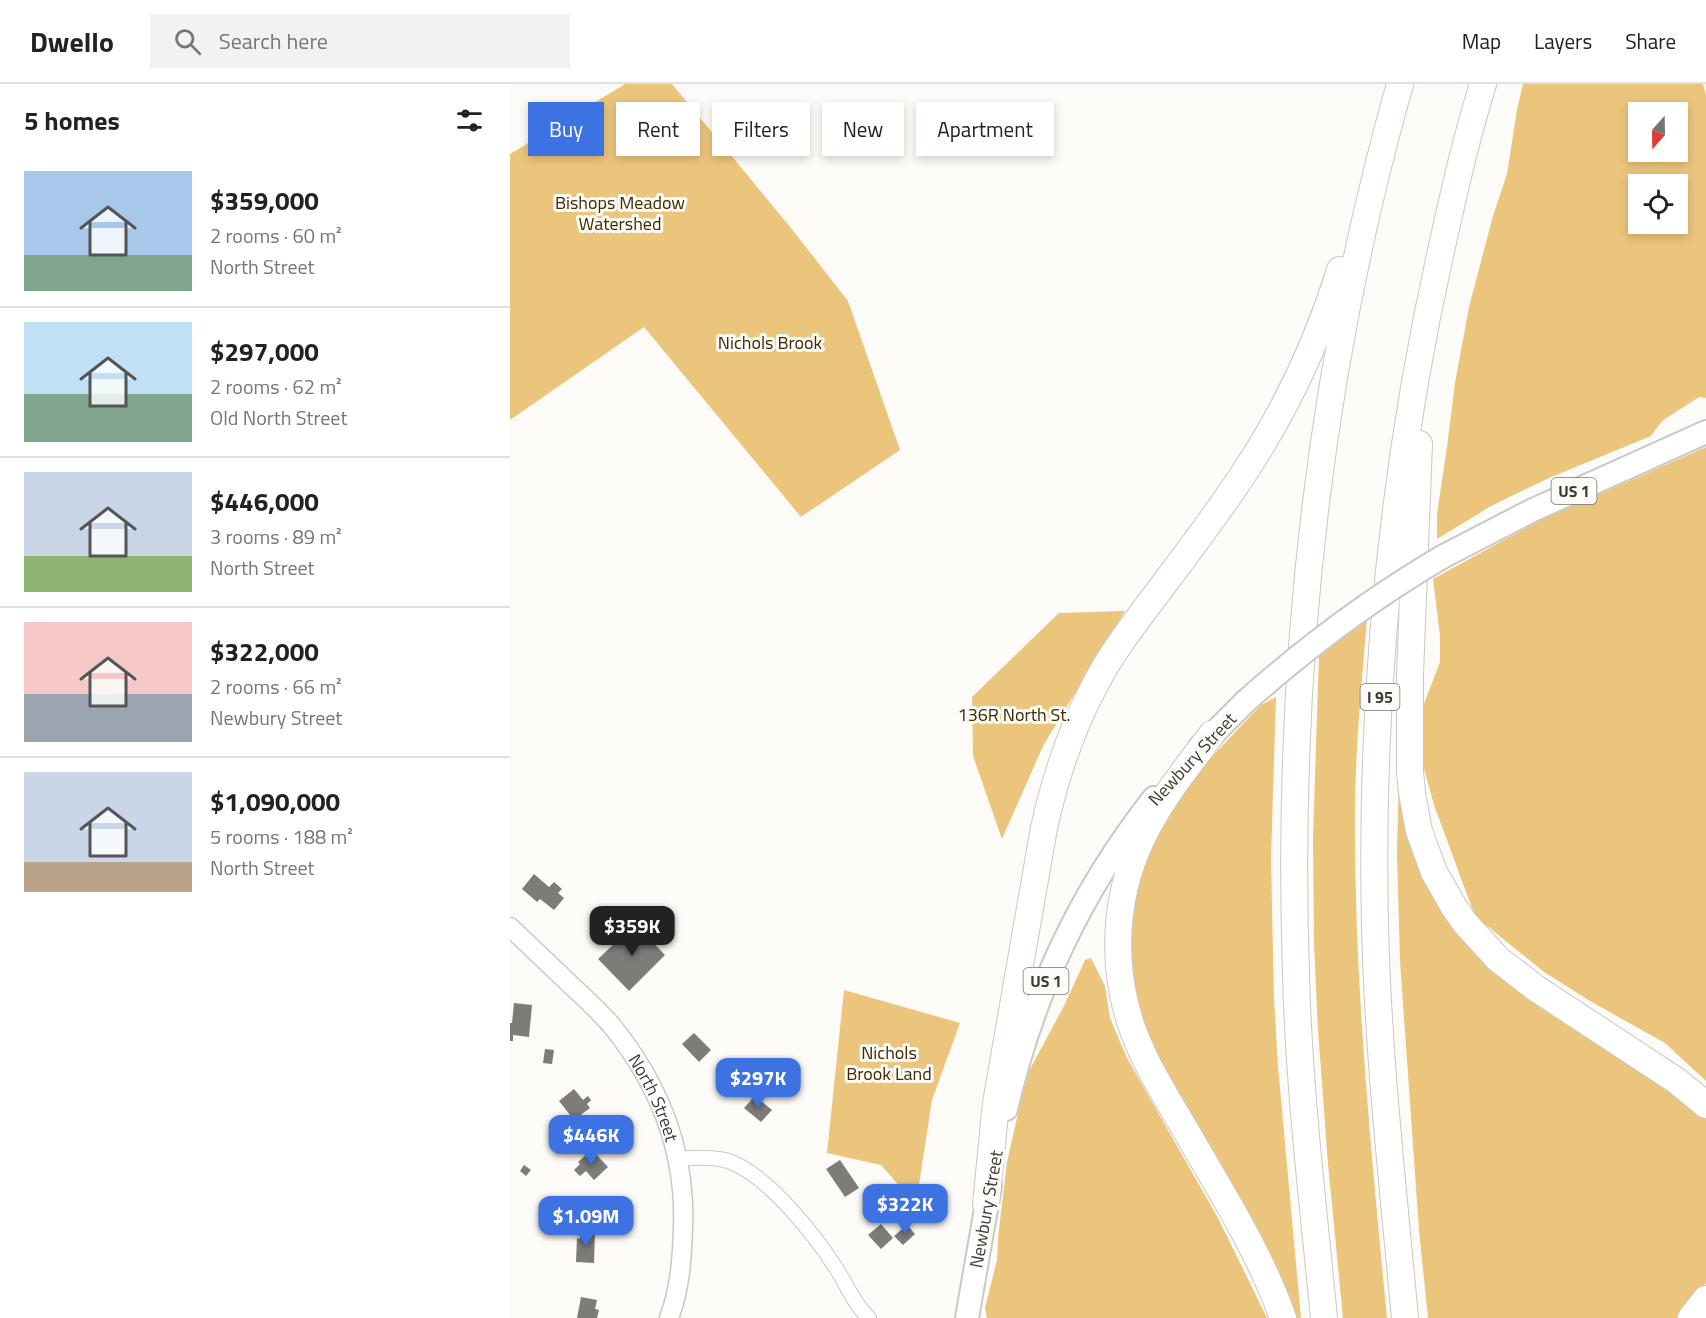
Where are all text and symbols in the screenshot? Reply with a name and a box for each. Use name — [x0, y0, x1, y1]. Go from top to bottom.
search box — [150, 14, 570, 68]
text: Dwello — [30, 20, 114, 63]
text: Search here — [219, 24, 328, 58]
icon: search — [171, 25, 204, 58]
text: Map — [1462, 25, 1501, 57]
text: Layers — [1534, 25, 1592, 57]
text: Share — [1625, 25, 1676, 57]
text: 5 homes — [24, 101, 120, 140]
chip: Buy — [528, 102, 604, 156]
chip: Rent — [616, 102, 700, 156]
chip: Filters — [712, 102, 810, 156]
chip: New — [822, 102, 904, 156]
chip: Apartment — [916, 102, 1054, 156]
north arrow — [1628, 102, 1688, 162]
map controls — [1628, 102, 1688, 234]
icon: filters — [453, 104, 486, 137]
button: locate — [1628, 174, 1688, 234]
text: $359,000 — [210, 181, 319, 220]
park label: Bishops Meadow Watershed — [555, 189, 685, 237]
icon: home — [72, 195, 144, 267]
text: 2 rooms · 60 m² — [210, 220, 342, 251]
text: North Street — [210, 251, 315, 282]
park label: Nichols Brook — [718, 329, 823, 356]
text: $297,000 — [210, 332, 319, 371]
icon: home — [72, 346, 144, 418]
text: 2 rooms · 62 m² — [210, 371, 342, 402]
text: Old North Street — [210, 402, 347, 433]
road number: US 1 — [1552, 478, 1596, 504]
text: $446,000 — [210, 482, 319, 521]
icon: home — [72, 496, 144, 568]
text: 3 rooms · 89 m² — [210, 521, 342, 552]
text: North Street — [210, 552, 315, 583]
text: $322,000 — [210, 632, 319, 671]
icon: home — [72, 646, 144, 718]
text: 2 rooms · 66 m² — [210, 671, 342, 702]
road number: I 95 — [1360, 684, 1400, 710]
park label: 136R North St. — [958, 701, 1070, 728]
text: Newbury Street — [210, 702, 342, 733]
street label: Newbury Street — [1142, 706, 1243, 812]
text: $1,090,000 — [210, 782, 340, 821]
icon: home — [72, 796, 144, 868]
text: 5 rooms · 188 m² — [210, 821, 353, 852]
text: North Street — [210, 852, 315, 883]
pin: $359K — [590, 906, 674, 957]
text: $359K — [604, 910, 660, 941]
road number: US 1 — [1024, 968, 1068, 994]
park label: Nichols Brook Land — [846, 1039, 932, 1087]
street label: North Street — [622, 1048, 686, 1145]
pin: $297K — [716, 1058, 800, 1109]
text: $297K — [730, 1062, 786, 1093]
pin: $446K — [549, 1115, 633, 1166]
text: $446K — [563, 1119, 619, 1150]
street label: Newbury Street — [962, 1147, 1010, 1270]
pin: $322K — [863, 1184, 947, 1235]
text: $322K — [877, 1188, 933, 1219]
pin: $1.09M — [537, 1196, 635, 1247]
text: $1.09M — [552, 1200, 620, 1231]

